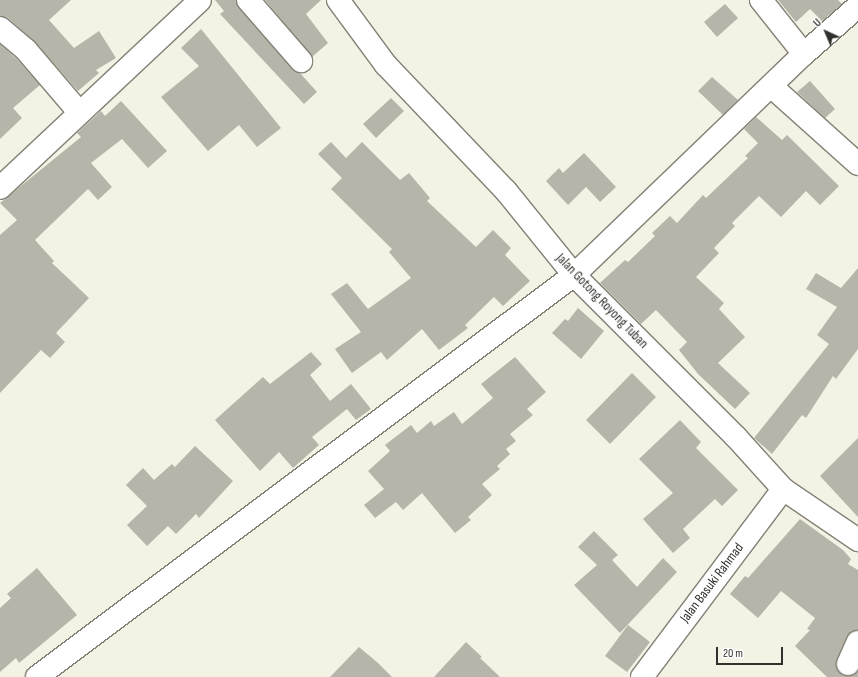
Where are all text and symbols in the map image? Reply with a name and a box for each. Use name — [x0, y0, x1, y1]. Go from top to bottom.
north arrow — [806, 12, 846, 52]
text: U — [811, 16, 824, 30]
street label: Jalan Gotong Royong Tuban — [552, 250, 652, 352]
street label: Jalan Basuki Rahmad — [677, 540, 747, 626]
scale bar — [718, 639, 785, 665]
text: 20 m — [723, 646, 743, 661]

